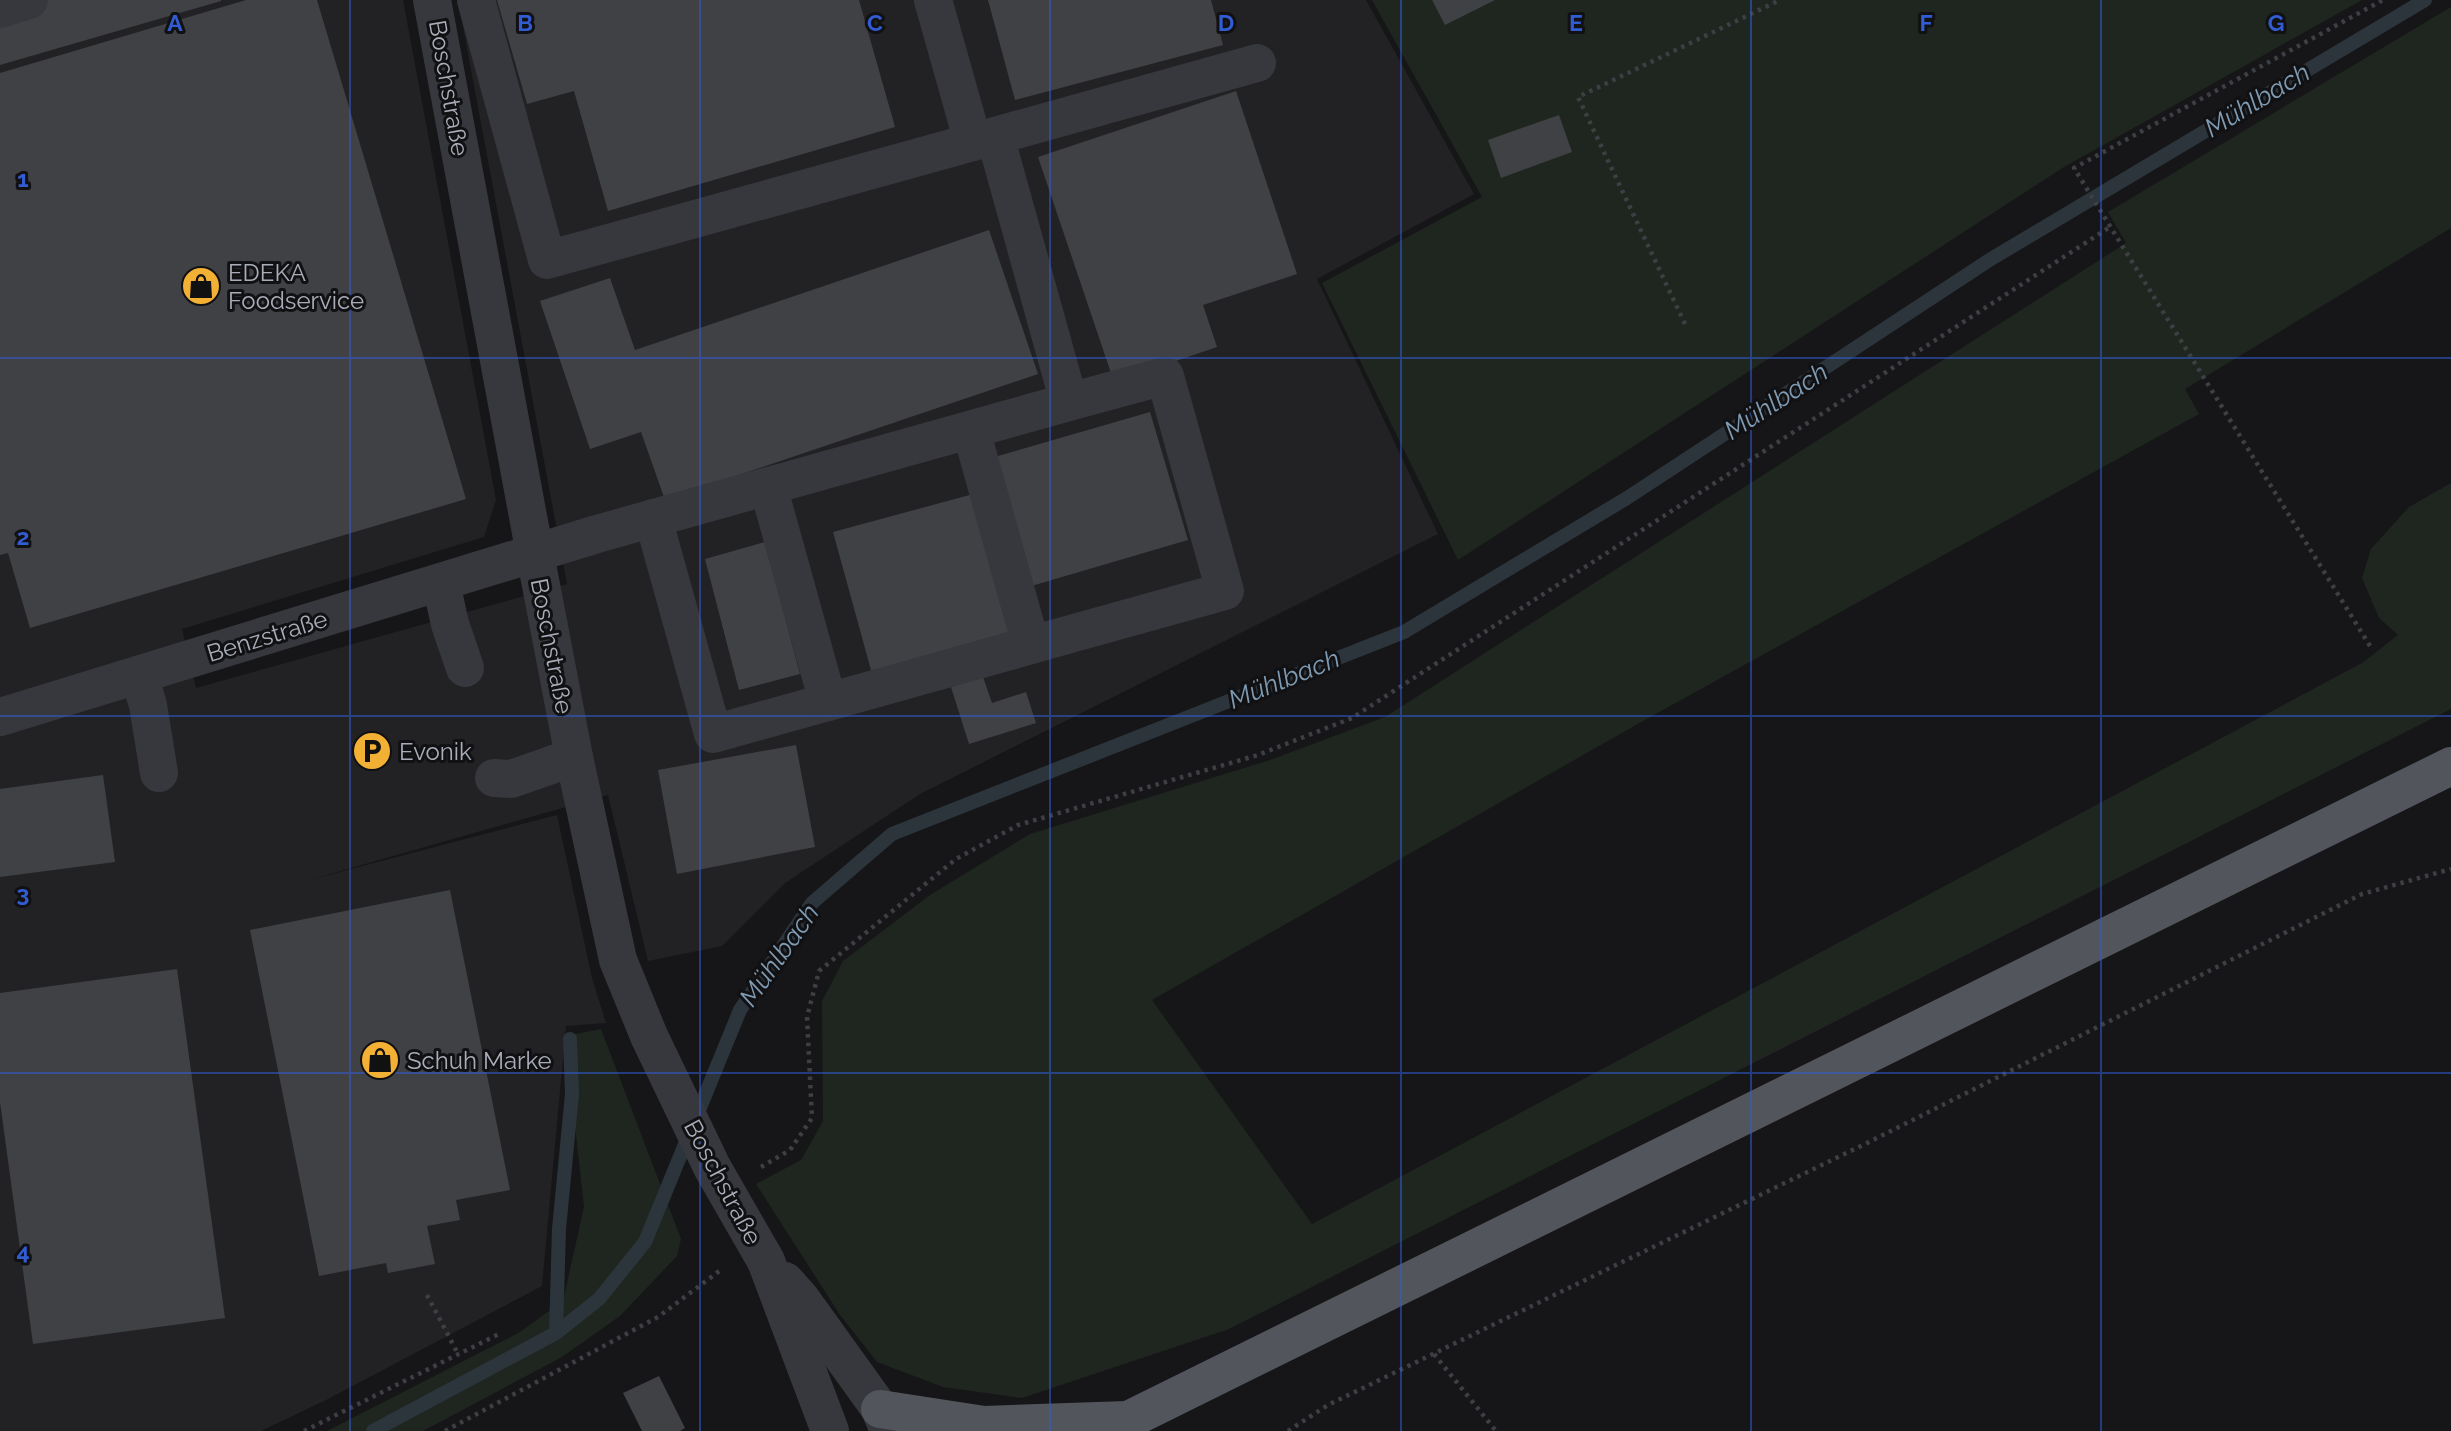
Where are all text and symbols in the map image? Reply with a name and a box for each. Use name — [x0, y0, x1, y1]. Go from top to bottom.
text: A — [167, 9, 183, 36]
text: B — [517, 9, 533, 36]
text: C — [867, 9, 883, 36]
text: D — [1218, 9, 1234, 36]
text: E — [1569, 9, 1583, 36]
text: F — [1919, 9, 1933, 36]
text: G — [2268, 9, 2284, 36]
street label: Boschstraße — [423, 18, 475, 158]
water label: Mühlbach — [2199, 57, 2315, 143]
text: 1 — [17, 165, 29, 192]
place label: EDEKA Foodservice — [228, 258, 364, 315]
shop icon: EDEKA Foodservice — [180, 265, 222, 307]
water label: Mühlbach — [1719, 357, 1833, 445]
text: 2 — [17, 523, 29, 550]
street label: Boschstraße — [525, 576, 579, 716]
street label: Benzstraße — [203, 604, 331, 668]
water label: Mühlbach — [1224, 643, 1344, 715]
parking icon: Evonik — [351, 730, 393, 772]
place label: Evonik — [399, 737, 472, 766]
text: 3 — [17, 880, 29, 907]
water label: Mühlbach — [733, 898, 825, 1012]
shop icon: Schuh Marke — [359, 1039, 401, 1081]
place label: Schuh Marke — [407, 1046, 552, 1075]
street label: Boschstraße — [678, 1115, 768, 1249]
text: 4 — [16, 1238, 30, 1265]

